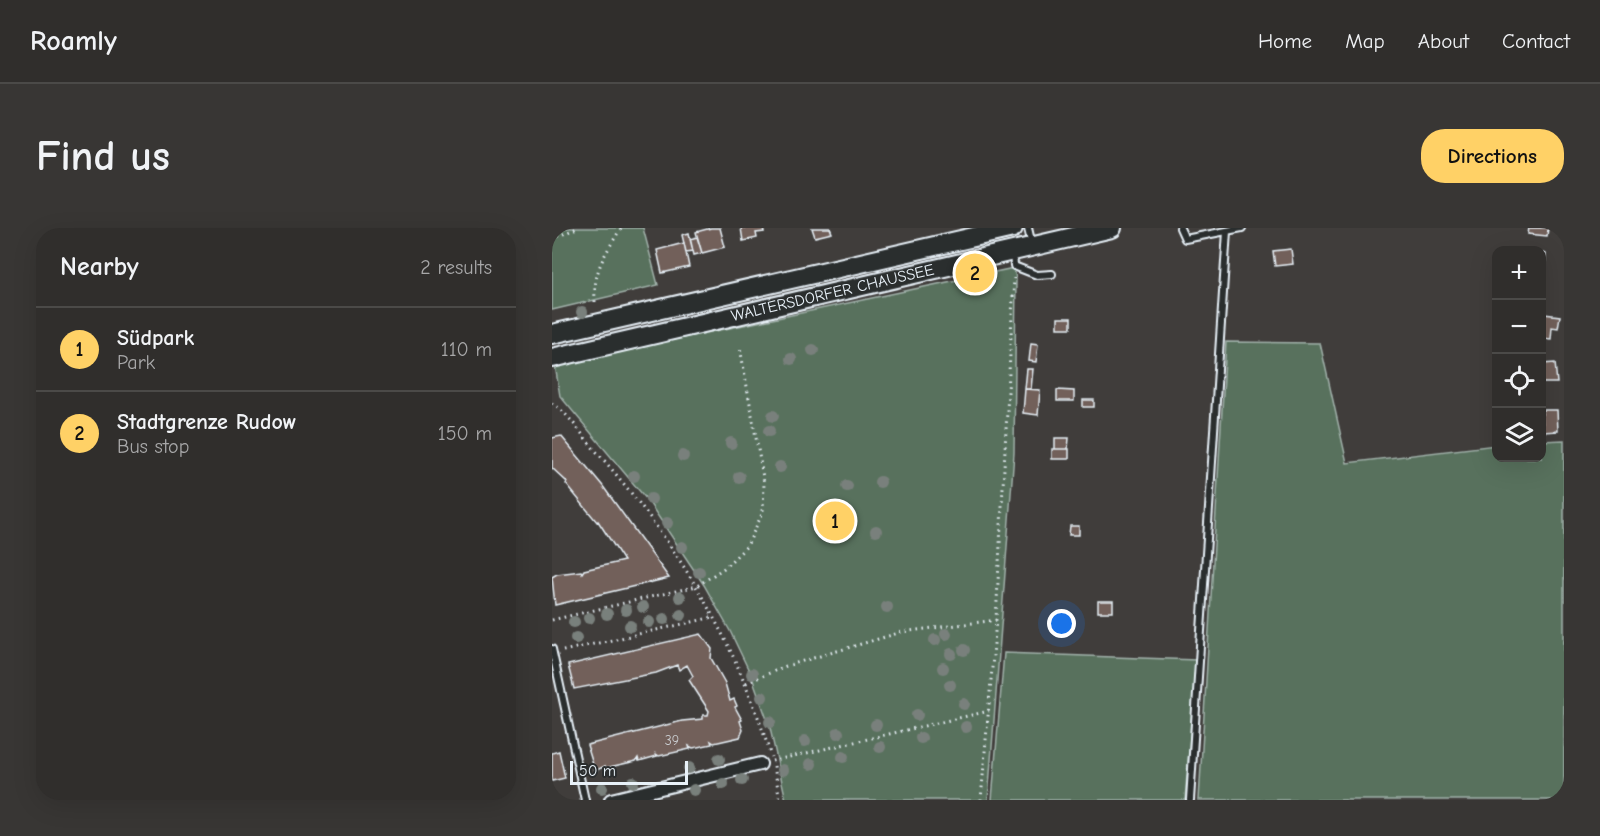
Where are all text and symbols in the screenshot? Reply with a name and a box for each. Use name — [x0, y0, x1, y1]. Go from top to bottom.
text: Roamly — [30, 25, 117, 57]
text: Home — [1258, 29, 1312, 53]
text: Map — [1345, 29, 1385, 53]
text: About — [1418, 29, 1469, 53]
text: Contact — [1502, 29, 1570, 53]
button: Directions — [1421, 129, 1564, 183]
text: Find us — [36, 132, 170, 181]
map controls — [1492, 246, 1546, 462]
button: + — [1492, 246, 1546, 300]
pin: 2 — [956, 250, 994, 296]
text: Nearby — [60, 252, 139, 282]
text: 2 results — [420, 256, 492, 279]
street label: WALTERSDORFER CHAUSSEE — [729, 261, 936, 325]
button: − — [1492, 300, 1546, 354]
text: Südpark — [117, 325, 194, 351]
text: 1 — [76, 338, 83, 361]
text: 110 m — [441, 338, 492, 361]
text: Park — [117, 351, 155, 374]
button: locate — [1492, 354, 1546, 408]
button: layers — [1492, 408, 1546, 462]
text: Stadtgrenze Rudow — [117, 409, 296, 435]
text: 2 — [75, 422, 84, 445]
text: 150 m — [438, 422, 492, 445]
text: Bus stop — [117, 435, 189, 458]
pin: 1 — [816, 498, 854, 544]
your location — [1047, 609, 1076, 638]
house number: 39 — [665, 732, 679, 749]
scale bar — [570, 758, 688, 786]
text: 50 m — [579, 762, 616, 780]

